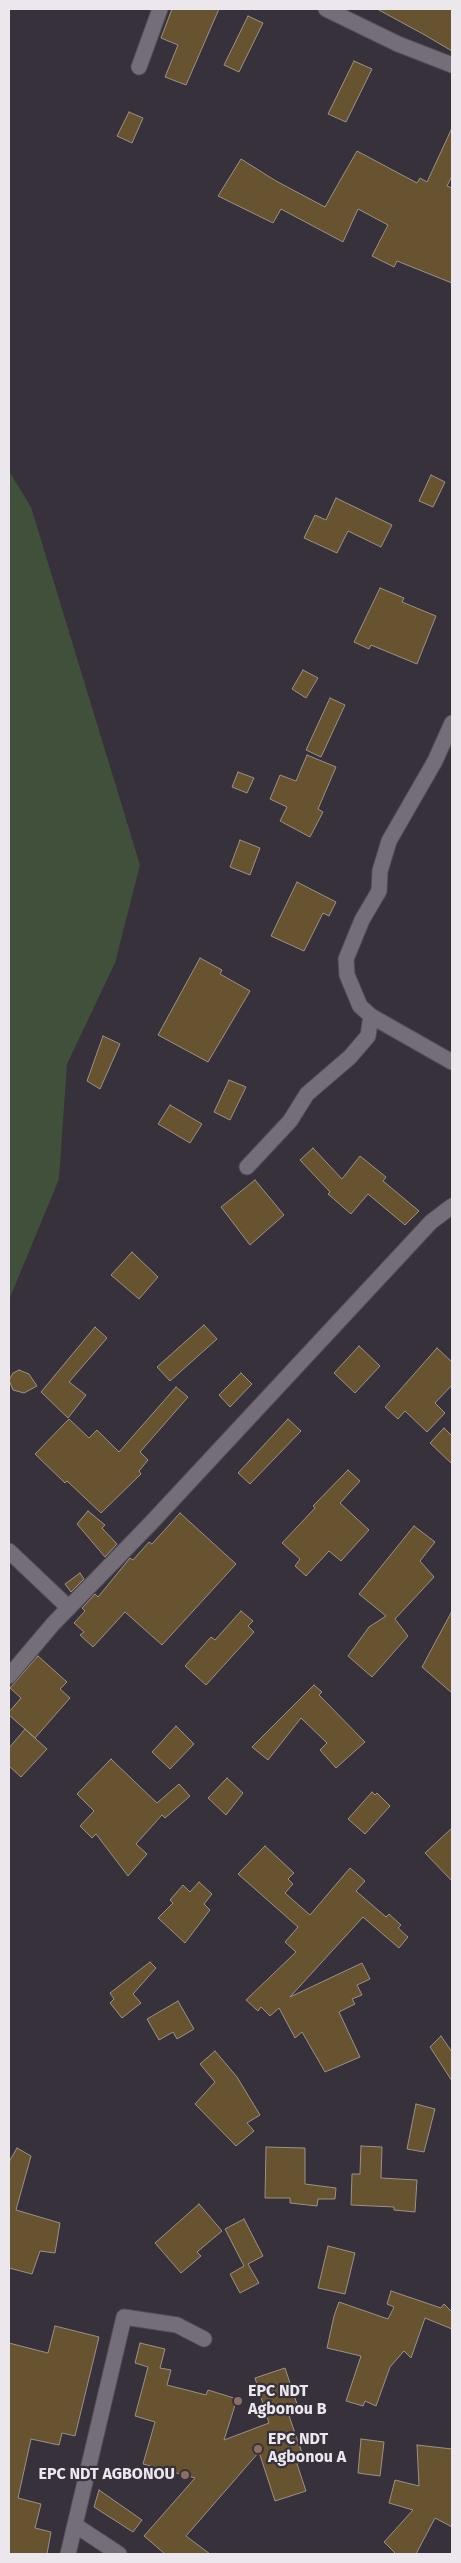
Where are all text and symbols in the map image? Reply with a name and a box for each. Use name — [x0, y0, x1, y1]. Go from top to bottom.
place label: EPC NDT Agbonou B — [248, 2382, 327, 2420]
marker: EPC NDT Agbonou B — [232, 2395, 244, 2407]
place label: EPC NDT Agbonou A — [268, 2430, 346, 2468]
marker: EPC NDT Agbonou A — [252, 2443, 264, 2455]
place label: EPC NDT AGBONOU — [38, 2465, 175, 2485]
marker: EPC NDT AGBONOU — [179, 2469, 191, 2481]

